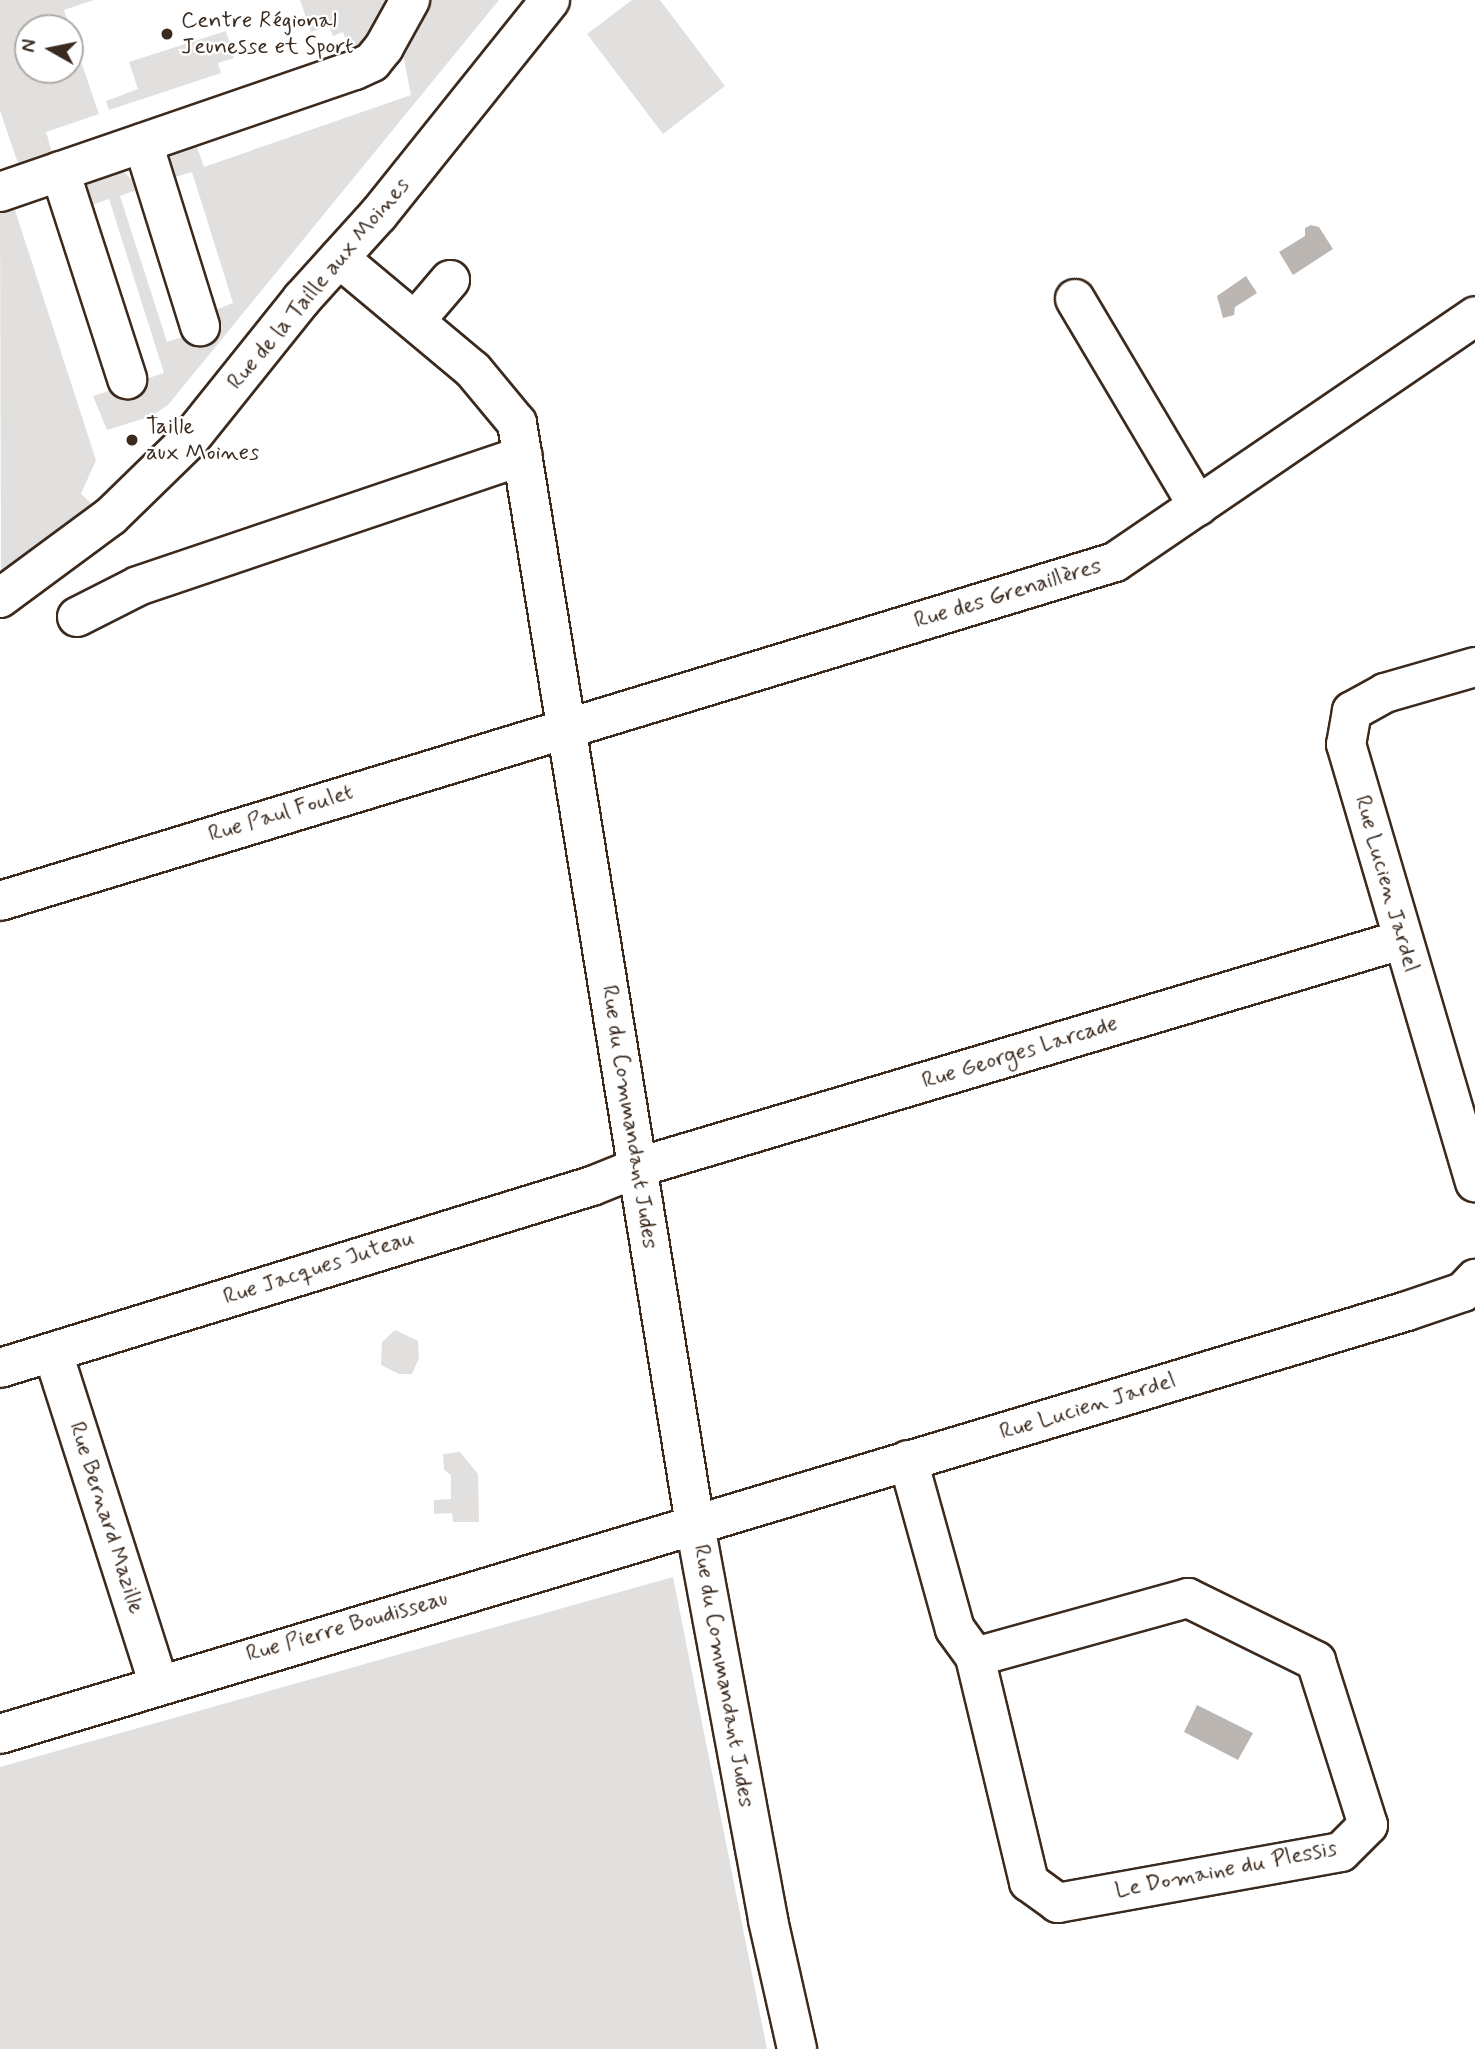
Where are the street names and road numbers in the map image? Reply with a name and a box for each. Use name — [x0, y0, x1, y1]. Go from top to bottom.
street label: Rue de la Taille aux Moines — [227, 178, 411, 390]
street label: Rue des Grenaillères — [909, 552, 1107, 636]
street label: Rue Paul Foulet — [209, 780, 353, 848]
street label: Rue Lucien Jardel — [1348, 795, 1424, 973]
street label: Rue du Commandant Judes — [593, 977, 665, 1257]
street label: Rue Georges Larcade — [920, 1010, 1120, 1096]
street label: Rue Jacques Juteau — [224, 1225, 414, 1311]
street label: Rue Lucien Jardel — [999, 1368, 1177, 1446]
street label: Rue Bernard Mazille — [62, 1418, 150, 1618]
street label: Rue du Commandant Judes — [685, 1536, 761, 1816]
street label: Rue Pierre Boudisseau — [243, 1585, 451, 1669]
street label: Le Domaine du Plessis — [1113, 1835, 1339, 1905]

